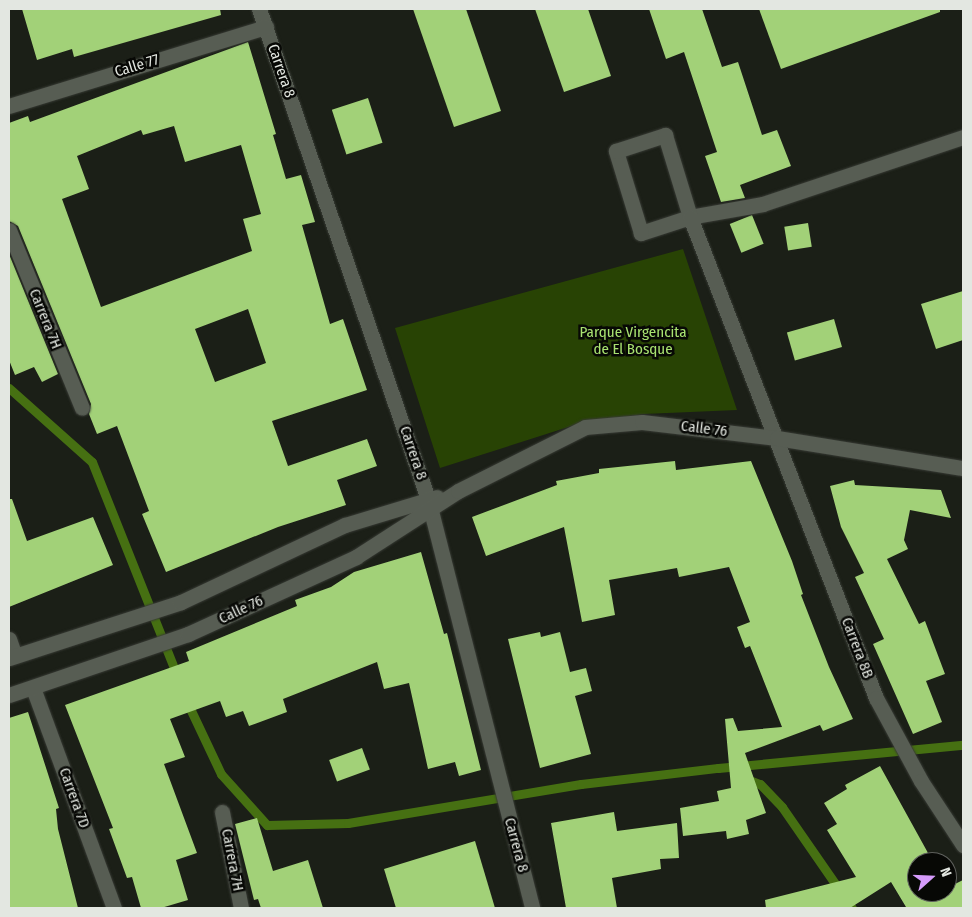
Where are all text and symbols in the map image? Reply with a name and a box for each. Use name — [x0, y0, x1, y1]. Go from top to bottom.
street label: Carrera 8 — [263, 42, 299, 100]
street label: Calle 77 — [113, 51, 161, 81]
street label: Carrera 7H — [25, 286, 65, 352]
park label: Parque Virgencita de El Bosque — [580, 323, 686, 358]
street label: Calle 76 — [680, 417, 728, 441]
street label: Carrera 8 — [395, 424, 431, 482]
street label: Calle 76 — [216, 592, 266, 628]
street label: Carrera 8B — [837, 615, 877, 681]
street label: Carrera 7D — [55, 765, 93, 831]
street label: Carrera 8 — [500, 816, 532, 874]
street label: Carrera 7H — [217, 827, 247, 893]
north arrow — [907, 852, 957, 902]
text: N — [936, 865, 955, 879]

